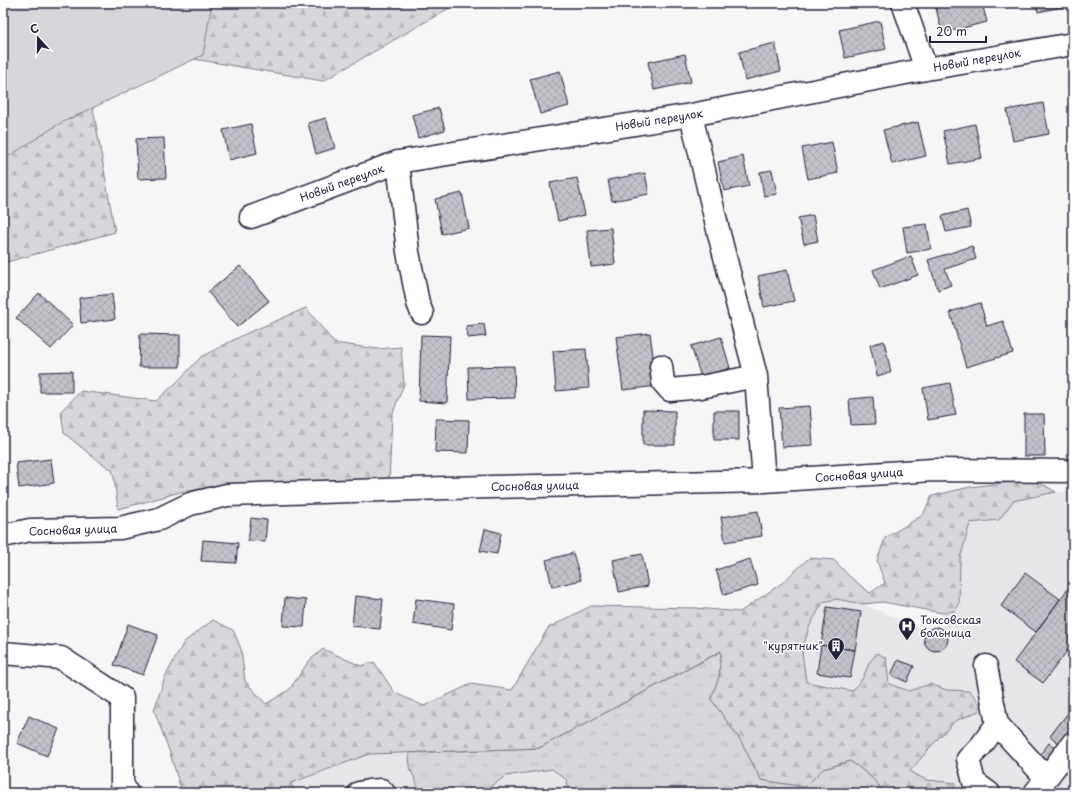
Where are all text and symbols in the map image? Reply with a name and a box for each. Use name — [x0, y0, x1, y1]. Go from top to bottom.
north arrow — [18, 18, 58, 58]
scale bar — [930, 18, 986, 44]
text: С — [27, 19, 41, 38]
text: 20 m — [936, 22, 967, 40]
street label: Новый переулок — [932, 43, 1022, 76]
street label: Новый переулок — [614, 104, 704, 135]
street label: Новый переулок — [297, 159, 387, 206]
street label: Сосновая улица — [814, 463, 904, 486]
street label: Сосновая улица — [491, 476, 579, 495]
street label: Сосновая улица — [29, 519, 118, 540]
place label: Токсовская больница — [920, 611, 981, 641]
hospital icon: Токсовская больница — [897, 616, 917, 641]
building icon: "курятник" — [826, 636, 846, 661]
place label: "курятник" — [763, 637, 823, 654]

